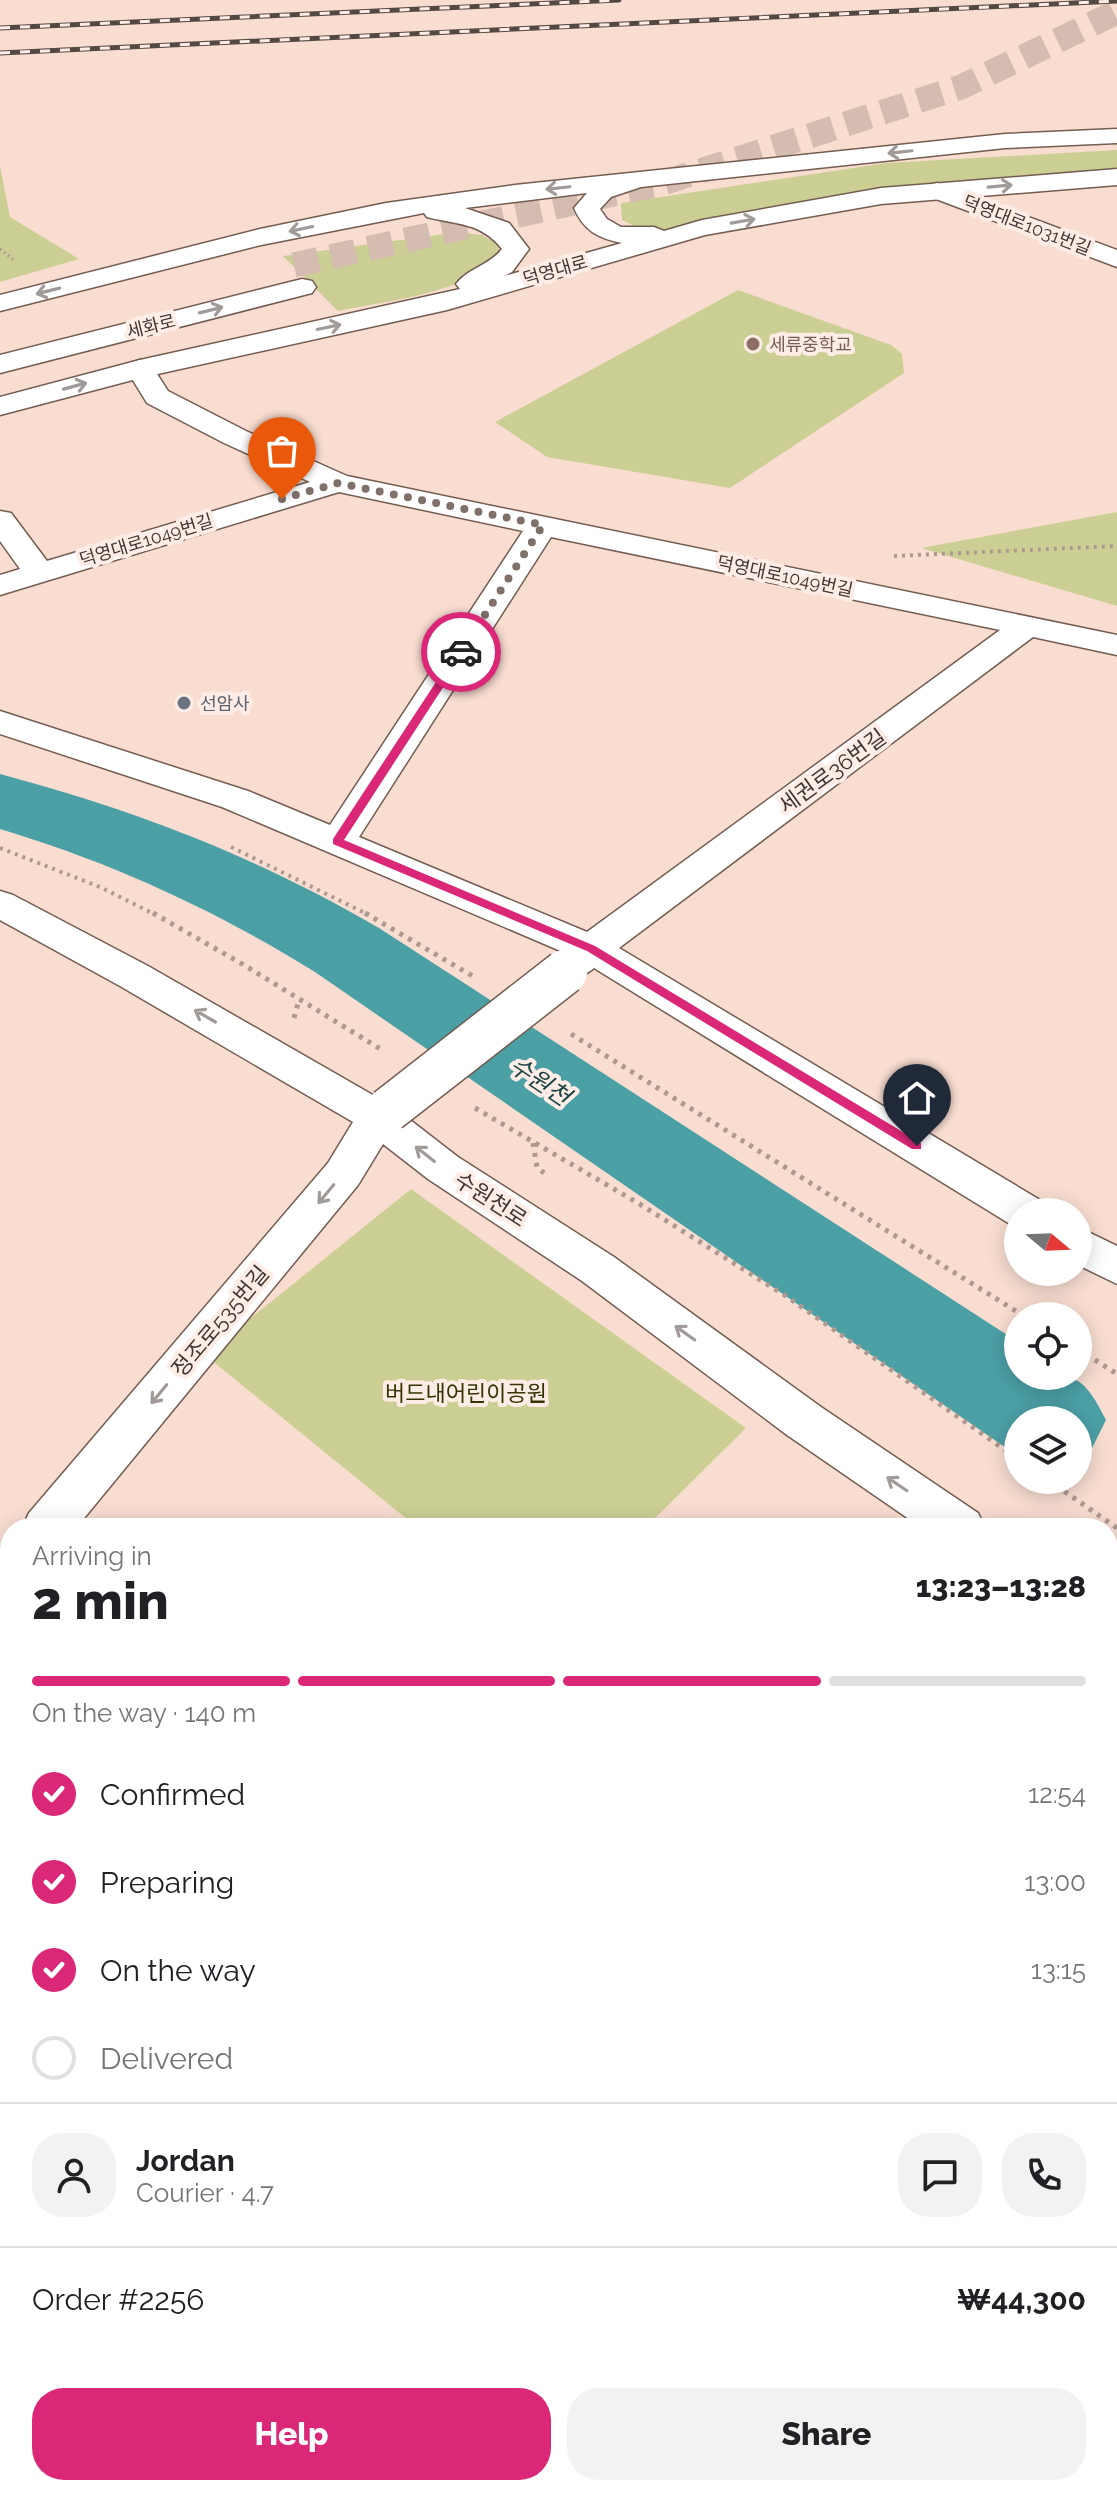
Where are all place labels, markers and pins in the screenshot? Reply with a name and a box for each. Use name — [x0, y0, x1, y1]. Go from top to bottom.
place label: 세류중학교 — [769, 334, 852, 355]
marker: 세류중학교 — [744, 335, 762, 353]
pin — [248, 417, 316, 499]
place label: 선암사 — [200, 693, 250, 714]
marker: 선암사 — [175, 694, 193, 712]
pin — [883, 1064, 951, 1146]

